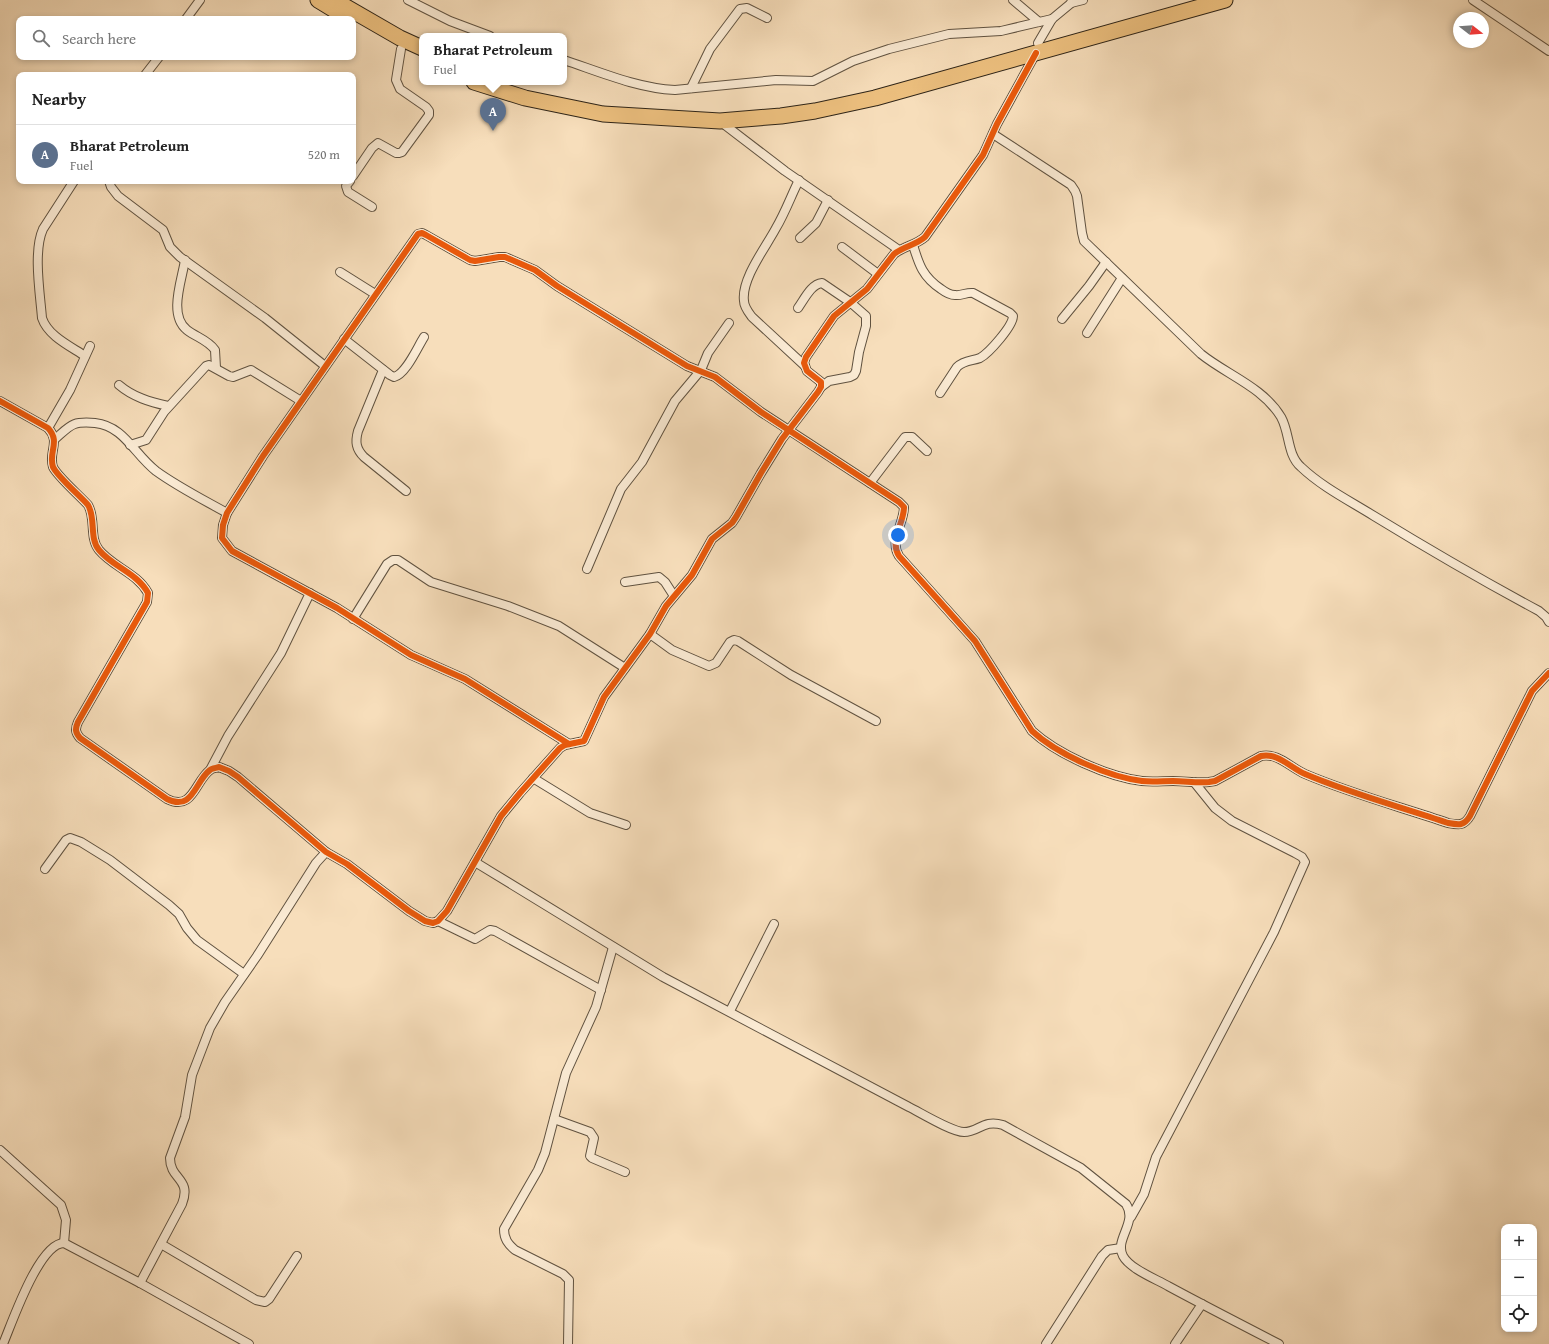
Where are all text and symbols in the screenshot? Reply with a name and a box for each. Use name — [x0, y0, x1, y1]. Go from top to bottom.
north arrow — [1453, 12, 1489, 48]
search box — [16, 16, 356, 60]
icon: search — [30, 27, 52, 49]
text: Search here — [62, 28, 136, 49]
popup — [419, 33, 567, 85]
text: Bharat Petroleum — [433, 39, 553, 60]
text: Fuel — [433, 60, 457, 79]
text: Nearby — [32, 86, 86, 111]
pin: A — [480, 98, 506, 131]
text: Bharat Petroleum — [70, 135, 189, 156]
text: A — [41, 145, 49, 164]
text: 520 m — [308, 145, 340, 164]
text: Fuel — [70, 156, 93, 175]
your location — [888, 525, 908, 545]
map controls — [1501, 1224, 1537, 1332]
button: + — [1501, 1224, 1537, 1260]
button: − — [1501, 1260, 1537, 1296]
button: locate — [1501, 1296, 1537, 1332]

